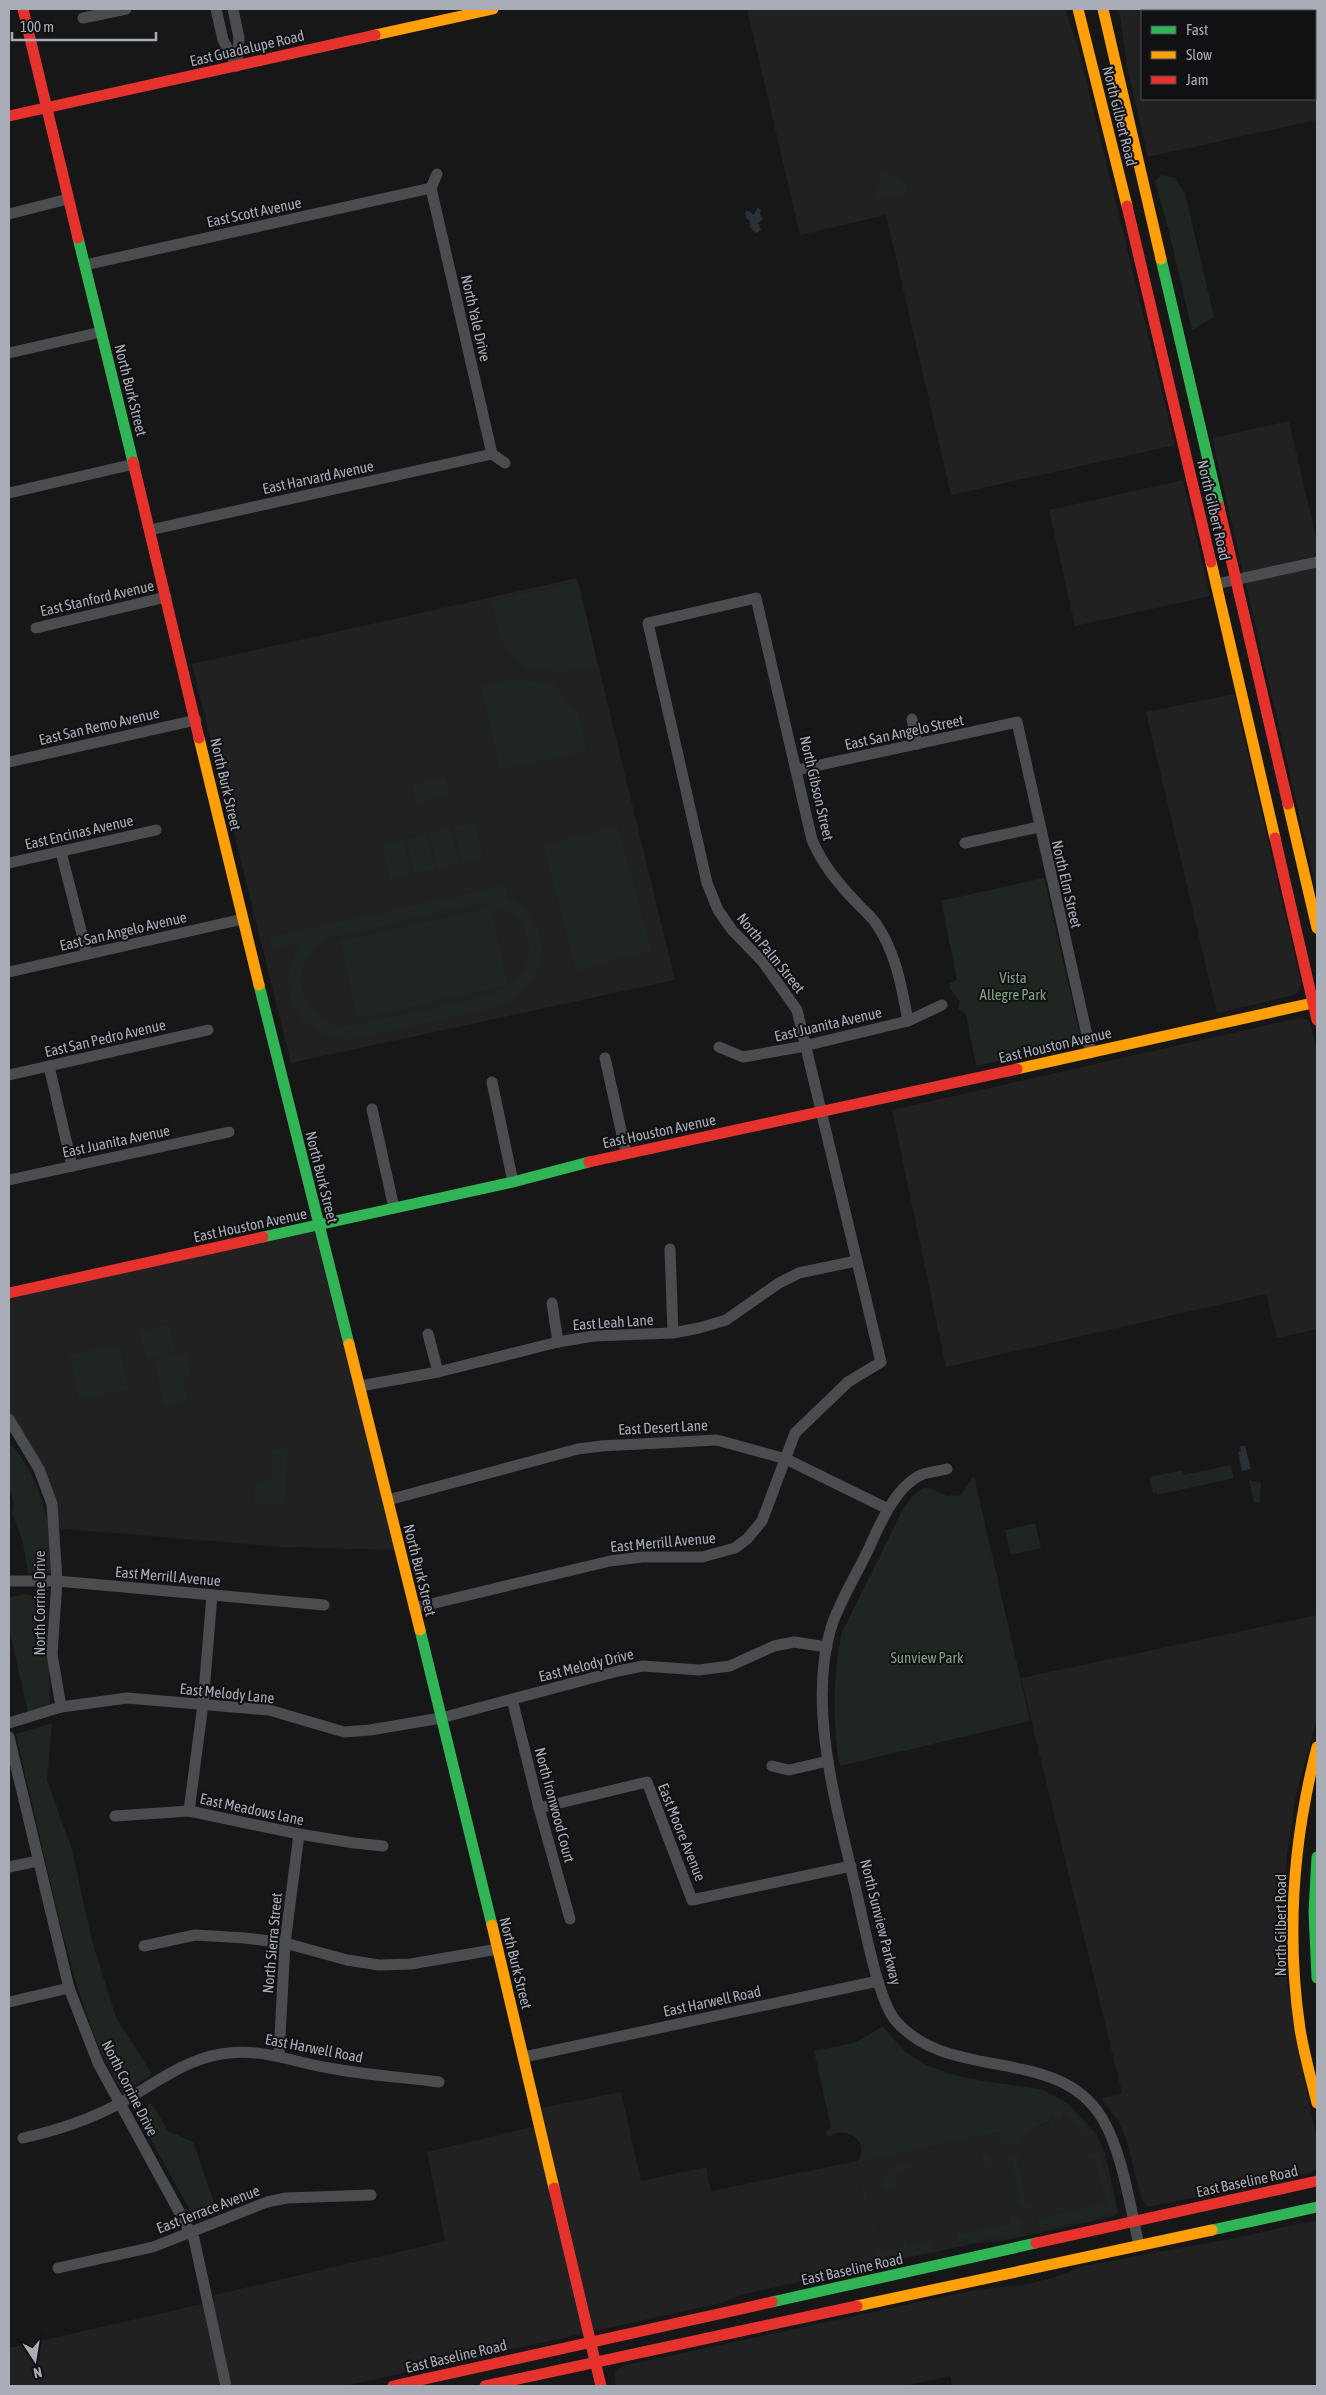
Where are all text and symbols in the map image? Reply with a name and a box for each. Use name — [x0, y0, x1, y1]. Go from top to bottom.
scale bar — [12, 10, 156, 42]
legend — [1141, 10, 1316, 100]
text: 100 m — [20, 18, 54, 35]
text: Fast — [1186, 21, 1208, 38]
street label: East Guadalupe Road — [188, 27, 306, 69]
text: Slow — [1186, 46, 1212, 63]
street label: North Gilbert Road — [1099, 64, 1141, 168]
text: Jam — [1186, 71, 1209, 88]
street label: East Scott Avenue — [205, 194, 303, 230]
street label: North Yale Drive — [458, 273, 494, 363]
street label: North Burk Street — [111, 342, 151, 438]
street label: East Harvard Avenue — [261, 457, 375, 497]
street label: North Gilbert Road — [1194, 458, 1234, 562]
street label: East Stanford Avenue — [38, 577, 156, 619]
street label: East San Remo Avenue — [37, 704, 161, 748]
street label: East San Angelo Street — [843, 711, 965, 753]
street label: North Gibson Street — [797, 734, 837, 842]
street label: North Burk Street — [207, 736, 245, 832]
street label: East Encinas Avenue — [23, 811, 135, 853]
street label: North Elm Street — [1049, 838, 1085, 930]
street label: East San Angelo Avenue — [58, 908, 188, 954]
street label: North Palm Street — [734, 910, 808, 996]
park label: Vista Allegre Park — [980, 969, 1047, 1003]
street label: East Juanita Avenue — [773, 1003, 884, 1045]
street label: East San Pedro Avenue — [43, 1016, 167, 1060]
street label: East Houston Avenue — [997, 1024, 1113, 1066]
street label: East Houston Avenue — [601, 1111, 717, 1151]
street label: East Juanita Avenue — [61, 1121, 172, 1161]
street label: North Burk Street — [302, 1129, 342, 1225]
street label: East Houston Avenue — [192, 1205, 308, 1245]
street label: East Leah Lane — [572, 1311, 654, 1333]
street label: East Desert Lane — [618, 1416, 709, 1438]
street label: North Burk Street — [400, 1522, 440, 1618]
street label: East Merrill Avenue — [610, 1529, 717, 1555]
street label: North Corrine Drive — [31, 1550, 48, 1656]
street label: East Merrill Avenue — [115, 1563, 222, 1589]
street label: East Melody Drive — [537, 1645, 635, 1685]
park label: Sunview Park — [890, 1649, 964, 1666]
street label: East Melody Lane — [179, 1680, 275, 1706]
street label: North Ironwood Court — [532, 1746, 578, 1864]
street label: East Moore Avenue — [655, 1781, 709, 1884]
street label: East Meadows Lane — [198, 1790, 306, 1828]
street label: North Sunview Parkway — [857, 1857, 905, 1987]
street label: North Gilbert Road — [1272, 1874, 1289, 1976]
street label: North Sierra Street — [259, 1892, 285, 1994]
street label: North Burk Street — [496, 1915, 536, 2011]
street label: East Harwell Road — [662, 1982, 762, 2020]
street label: East Harwell Road — [264, 2030, 364, 2066]
street label: North Corrine Drive — [99, 2037, 162, 2139]
street label: East Baseline Road — [1195, 2162, 1299, 2200]
street label: East Terrace Avenue — [154, 2181, 262, 2236]
street label: East Baseline Road — [800, 2250, 904, 2288]
north arrow — [10, 2335, 60, 2385]
street label: East Baseline Road — [404, 2336, 508, 2376]
text: N — [32, 2364, 43, 2381]

